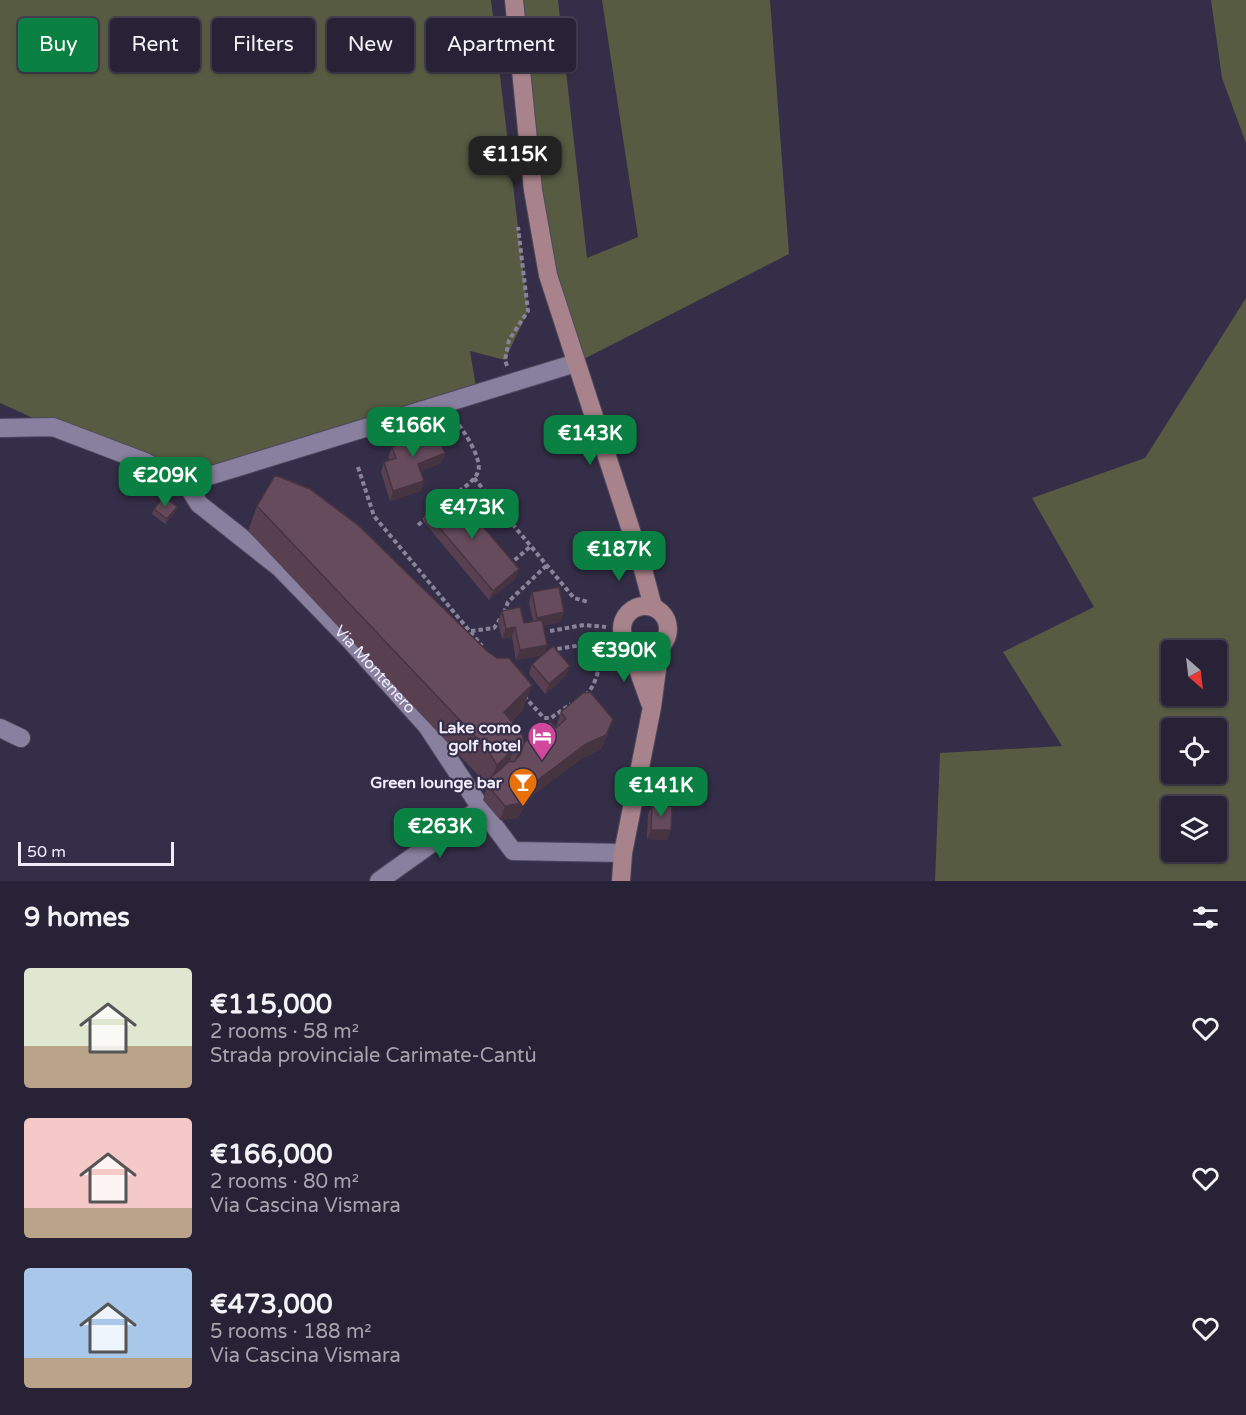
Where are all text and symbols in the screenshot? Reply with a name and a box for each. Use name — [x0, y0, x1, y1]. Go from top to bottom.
chip: Buy — [18, 18, 98, 72]
chip: Rent — [110, 18, 200, 72]
chip: Filters — [212, 18, 315, 72]
chip: New — [327, 18, 414, 72]
chip: Apartment — [426, 18, 576, 72]
pin: €115K — [473, 136, 557, 187]
text: €115K — [483, 143, 547, 167]
pin: €166K — [371, 407, 455, 458]
text: €166K — [381, 414, 445, 438]
pin: €143K — [548, 415, 632, 466]
text: €143K — [558, 422, 622, 446]
pin: €209K — [123, 457, 207, 508]
text: €209K — [133, 464, 197, 488]
pin: €473K — [430, 489, 514, 540]
text: €473K — [440, 496, 504, 520]
pin: €187K — [577, 531, 661, 582]
text: €187K — [587, 538, 651, 562]
street label: Via Montenero — [330, 621, 420, 718]
pin: €390K — [582, 632, 666, 683]
text: €390K — [592, 639, 656, 663]
north arrow — [1161, 640, 1227, 706]
map controls — [1161, 640, 1227, 862]
place label: Lake como golf hotel — [438, 718, 521, 756]
button: locate — [1161, 718, 1227, 784]
hotel icon: Lake como golf hotel — [526, 720, 558, 762]
bar icon: Green lounge bar — [507, 766, 539, 808]
pin: €141K — [619, 767, 703, 818]
place label: Green lounge bar — [370, 773, 503, 793]
text: €141K — [629, 774, 693, 798]
button: layers — [1161, 796, 1227, 862]
pin: €263K — [398, 808, 482, 859]
text: €263K — [408, 815, 472, 839]
scale bar — [18, 839, 174, 866]
text: 50 m — [27, 842, 66, 862]
icon: filters — [1189, 901, 1222, 934]
text: 9 homes — [24, 902, 130, 933]
text: €115,000 — [210, 989, 332, 1020]
icon: home — [72, 992, 144, 1064]
icon: heart — [1189, 1012, 1222, 1045]
text: 2 rooms · 58 m² — [210, 1020, 359, 1044]
text: Strada provinciale Carimate-Cantù — [210, 1044, 537, 1068]
text: €166,000 — [210, 1139, 332, 1170]
icon: home — [72, 1142, 144, 1214]
icon: heart — [1189, 1162, 1222, 1195]
text: 2 rooms · 80 m² — [210, 1170, 359, 1194]
text: Via Cascina Vismara — [210, 1194, 401, 1218]
text: €473,000 — [210, 1289, 332, 1320]
icon: home — [72, 1292, 144, 1364]
icon: heart — [1189, 1312, 1222, 1345]
text: 5 rooms · 188 m² — [210, 1320, 372, 1344]
text: Via Cascina Vismara — [210, 1344, 401, 1368]

